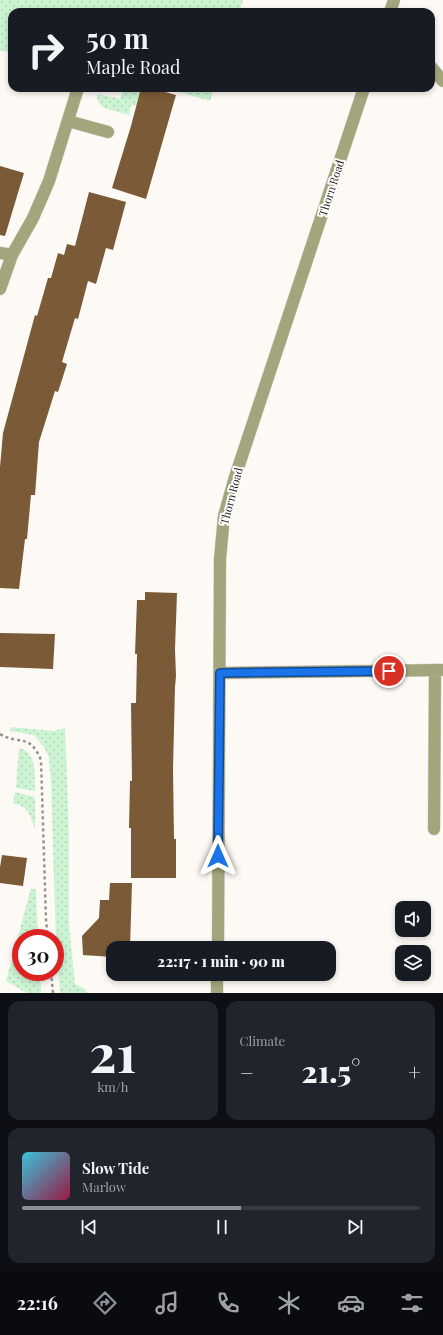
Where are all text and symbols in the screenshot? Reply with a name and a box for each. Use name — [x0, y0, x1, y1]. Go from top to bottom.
text: 50 m — [86, 19, 149, 56]
icon: right — [20, 24, 72, 76]
text: Maple Road — [86, 55, 181, 79]
street label: Thorn Road — [315, 157, 347, 218]
street label: Thorn Road — [216, 465, 246, 526]
pin — [372, 654, 406, 688]
icon: arrive — [378, 660, 400, 682]
position arrow — [197, 835, 239, 877]
map controls — [395, 901, 431, 981]
button: sound — [395, 901, 431, 937]
speed limit sign: 30 — [12, 929, 64, 981]
button: layers — [395, 945, 431, 981]
text: 22:17 · 1 min · 90 m — [157, 951, 285, 971]
text: 21 — [89, 1017, 136, 1086]
text: Climate — [240, 1032, 285, 1049]
text: 21.5° — [302, 1051, 360, 1091]
text: − — [240, 1057, 254, 1087]
text: + — [408, 1057, 421, 1087]
text: km/h — [97, 1078, 128, 1095]
text: Slow Tide — [82, 1158, 149, 1178]
text: Marlow — [82, 1178, 126, 1195]
icon: previous — [78, 1216, 100, 1238]
icon: pause — [211, 1216, 233, 1238]
icon: next — [344, 1216, 366, 1238]
icon: directions — [91, 1289, 119, 1317]
icon: music — [153, 1289, 181, 1317]
icon: phone — [214, 1289, 242, 1317]
icon: climate — [275, 1289, 303, 1317]
icon: car — [337, 1289, 365, 1317]
icon: filters — [398, 1289, 426, 1317]
text: 22:16 — [17, 1291, 58, 1315]

